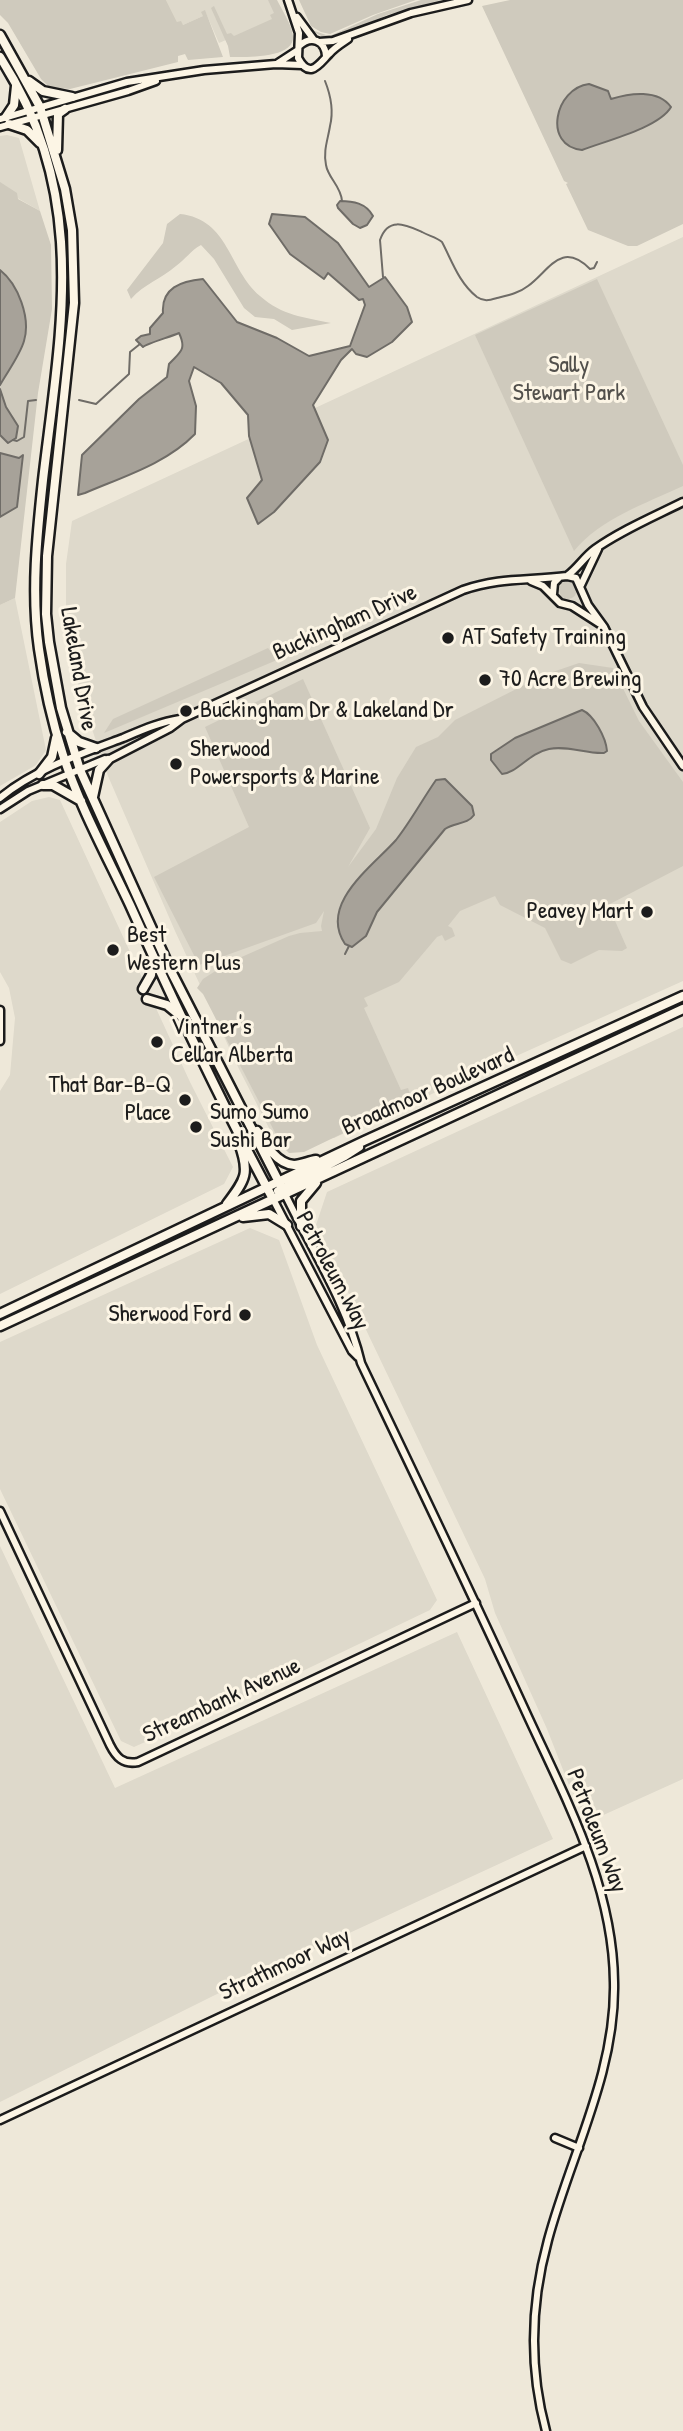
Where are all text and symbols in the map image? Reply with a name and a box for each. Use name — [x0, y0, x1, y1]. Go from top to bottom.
park label: Sally Stewart Park — [513, 352, 625, 408]
street label: Buckingham Drive — [269, 578, 421, 668]
street label: Lakeland Drive — [53, 605, 103, 733]
place label: AT Safety Training — [462, 624, 626, 652]
marker: AT Safety Training — [440, 630, 456, 646]
place label: 70 Acre Brewing — [499, 666, 641, 694]
marker: 70 Acre Brewing — [477, 672, 493, 688]
place label: Buckingham Dr & Lakeland Dr — [200, 697, 454, 725]
marker: Buckingham Dr & Lakeland Dr — [178, 703, 194, 719]
place label: Sherwood Powersports & Marine — [190, 736, 380, 792]
marker: Sherwood Powersports & Marine — [168, 756, 184, 772]
place label: Peavey Mart — [526, 898, 633, 926]
marker: Peavey Mart — [639, 904, 655, 920]
place label: Best Western Plus — [127, 922, 241, 978]
marker: Best Western Plus — [105, 942, 121, 958]
place label: Vintner's Cellar Alberta — [171, 1014, 293, 1070]
marker: Vintner's Cellar Alberta — [149, 1034, 165, 1050]
street label: Broadmoor Boulevard — [338, 1041, 518, 1143]
place label: That Bar-B-Q Place — [48, 1072, 171, 1128]
marker: That Bar-B-Q Place — [177, 1092, 193, 1108]
place label: Sumo Sumo Sushi Bar — [210, 1099, 309, 1155]
marker: Sumo Sumo Sushi Bar — [188, 1119, 204, 1135]
street label: Petroleum Way — [289, 1207, 375, 1335]
place label: Sherwood Ford — [109, 1301, 231, 1329]
marker: Sherwood Ford — [237, 1307, 253, 1323]
street label: Streambank Avenue — [139, 1652, 305, 1750]
street label: Petroleum Way — [559, 1765, 633, 1897]
street label: Strathmoor Way — [215, 1922, 355, 2008]

